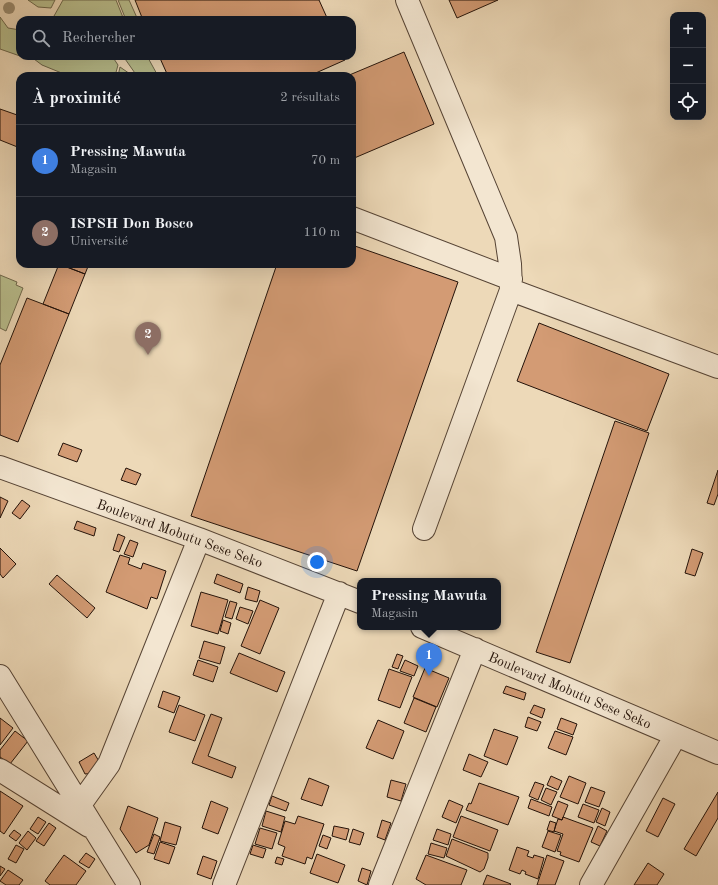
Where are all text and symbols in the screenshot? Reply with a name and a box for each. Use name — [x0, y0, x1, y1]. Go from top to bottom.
map controls — [670, 12, 706, 120]
button: + — [670, 12, 706, 48]
search box — [16, 16, 356, 60]
icon: search — [30, 27, 52, 49]
text: Rechercher — [62, 31, 135, 46]
button: − — [670, 48, 706, 84]
button: locate — [670, 84, 706, 120]
text: À proximité — [32, 90, 121, 107]
text: 2 résultats — [280, 91, 340, 104]
text: Pressing Mawuta — [70, 145, 186, 160]
text: 1 — [41, 154, 49, 167]
text: 70 m — [311, 154, 340, 167]
text: Magasin — [70, 163, 117, 176]
text: ISPSH Don Bosco — [70, 217, 193, 232]
text: 2 — [41, 226, 49, 239]
text: 110 m — [303, 226, 340, 239]
text: Université — [70, 235, 128, 248]
pin: 2 — [135, 322, 161, 355]
street label: Boulevard Mobutu Sese Seko — [95, 497, 265, 571]
your location — [307, 552, 327, 572]
popup — [357, 578, 501, 630]
text: Pressing Mawuta — [371, 589, 487, 604]
text: Magasin — [371, 607, 418, 620]
pin: 1 — [416, 643, 442, 676]
street label: Boulevard Mobutu Sese Seko — [486, 650, 653, 732]

